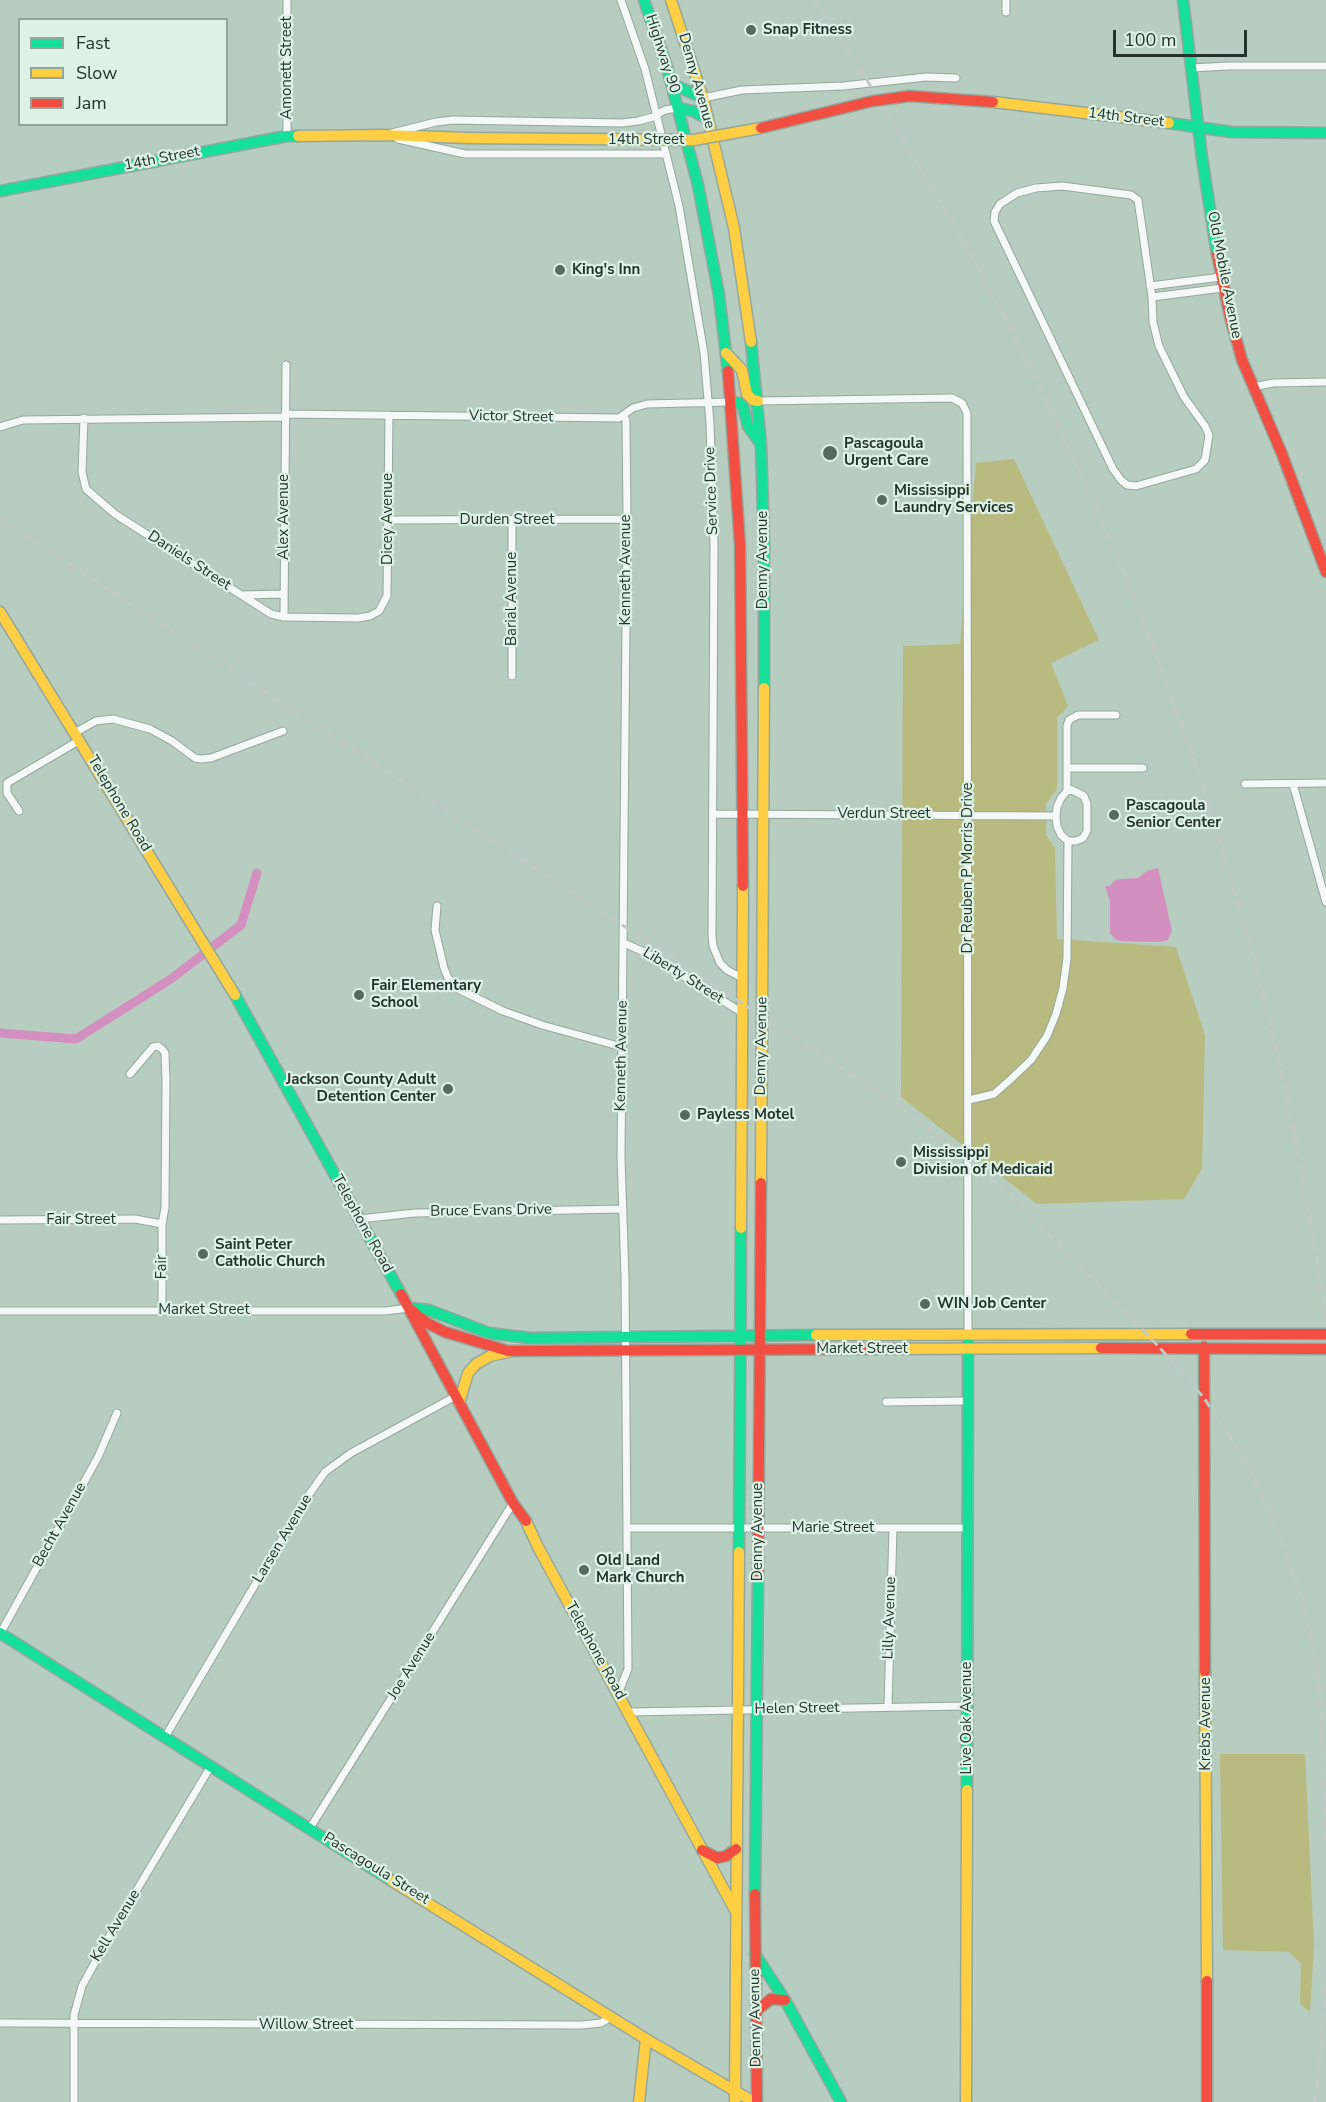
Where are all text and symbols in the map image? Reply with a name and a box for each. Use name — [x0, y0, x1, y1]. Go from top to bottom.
street label: Highway 90 — [641, 12, 683, 96]
street label: Amonett Street — [278, 16, 296, 120]
legend — [18, 18, 228, 126]
scale bar — [1116, 18, 1250, 56]
place label: Snap Fitness — [763, 21, 852, 39]
marker: Snap Fitness — [744, 23, 758, 37]
text: 100 m — [1124, 28, 1176, 52]
text: Fast — [76, 31, 110, 55]
street label: Denny Avenue — [674, 31, 718, 131]
text: Slow — [76, 61, 117, 85]
text: Jam — [76, 91, 107, 115]
street label: 14th Street — [1087, 104, 1165, 132]
street label: 14th Street — [608, 131, 684, 149]
street label: 14th Street — [123, 143, 201, 175]
street label: Old Mobile Avenue — [1203, 210, 1245, 340]
place label: King's Inn — [572, 261, 640, 279]
marker: King's Inn — [553, 263, 567, 277]
street label: Victor Street — [469, 407, 553, 427]
place label: Pascagoula Urgent Care — [844, 435, 929, 470]
marker: Pascagoula Urgent Care — [821, 444, 839, 462]
street label: Service Drive — [701, 446, 723, 536]
street label: Dicey Avenue — [379, 473, 397, 565]
street label: Alex Avenue — [275, 474, 293, 560]
place label: Mississippi Laundry Services — [894, 482, 1013, 517]
marker: Mississippi Laundry Services — [875, 493, 889, 507]
street label: Durden Street — [460, 511, 554, 529]
street label: Denny Avenue — [754, 511, 772, 609]
street label: Kenneth Avenue — [617, 515, 635, 625]
street label: Daniels Street — [144, 527, 234, 595]
street label: Barial Avenue — [503, 552, 521, 646]
street label: Telephone Road — [83, 753, 155, 855]
street label: Dr Reuben P Morris Drive — [959, 782, 977, 954]
place label: Pascagoula Senior Center — [1126, 797, 1221, 832]
street label: Verdun Street — [837, 805, 931, 823]
marker: Pascagoula Senior Center — [1107, 808, 1121, 822]
street label: Liberty Street — [639, 944, 727, 1008]
place label: Fair Elementary School — [371, 977, 481, 1012]
marker: Fair Elementary School — [352, 988, 366, 1002]
street label: Denny Avenue — [752, 997, 772, 1095]
street label: Kenneth Avenue — [612, 1000, 632, 1112]
place label: Jackson County Adult Detention Center — [286, 1071, 436, 1106]
marker: Jackson County Adult Detention Center — [441, 1082, 455, 1096]
place label: Payless Motel — [697, 1106, 794, 1124]
marker: Payless Motel — [678, 1108, 692, 1122]
place label: Mississippi Division of Medicaid — [913, 1144, 1053, 1179]
marker: Mississippi Division of Medicaid — [894, 1155, 908, 1169]
street label: Telephone Road — [328, 1172, 396, 1276]
street label: Bruce Evans Drive — [430, 1201, 552, 1221]
street label: Fair Street — [46, 1211, 116, 1229]
place label: Saint Peter Catholic Church — [215, 1236, 325, 1271]
marker: Saint Peter Catholic Church — [196, 1247, 210, 1261]
street label: Fair — [153, 1255, 171, 1279]
place label: WIN Job Center — [937, 1295, 1046, 1313]
marker: WIN Job Center — [918, 1297, 932, 1311]
street label: Market Street — [158, 1301, 250, 1319]
street label: Market Street — [816, 1340, 908, 1358]
street label: Becht Avenue — [29, 1480, 91, 1570]
street label: Denny Avenue — [749, 1483, 767, 1581]
street label: Larsen Avenue — [250, 1492, 316, 1586]
street label: Marie Street — [792, 1519, 874, 1537]
place label: Old Land Mark Church — [596, 1552, 684, 1587]
marker: Old Land Mark Church — [577, 1563, 591, 1577]
street label: Lilly Avenue — [880, 1576, 900, 1660]
street label: Telephone Road — [561, 1599, 629, 1703]
street label: Joe Avenue — [384, 1629, 440, 1703]
street label: Live Oak Avenue — [958, 1662, 976, 1774]
street label: Krebs Avenue — [1197, 1677, 1215, 1771]
street label: Helen Street — [754, 1699, 840, 1719]
street label: Pascagoula Street — [320, 1829, 432, 1909]
street label: Kell Avenue — [87, 1887, 145, 1965]
street label: Denny Avenue — [746, 1969, 766, 2067]
street label: Willow Street — [259, 2016, 353, 2034]

